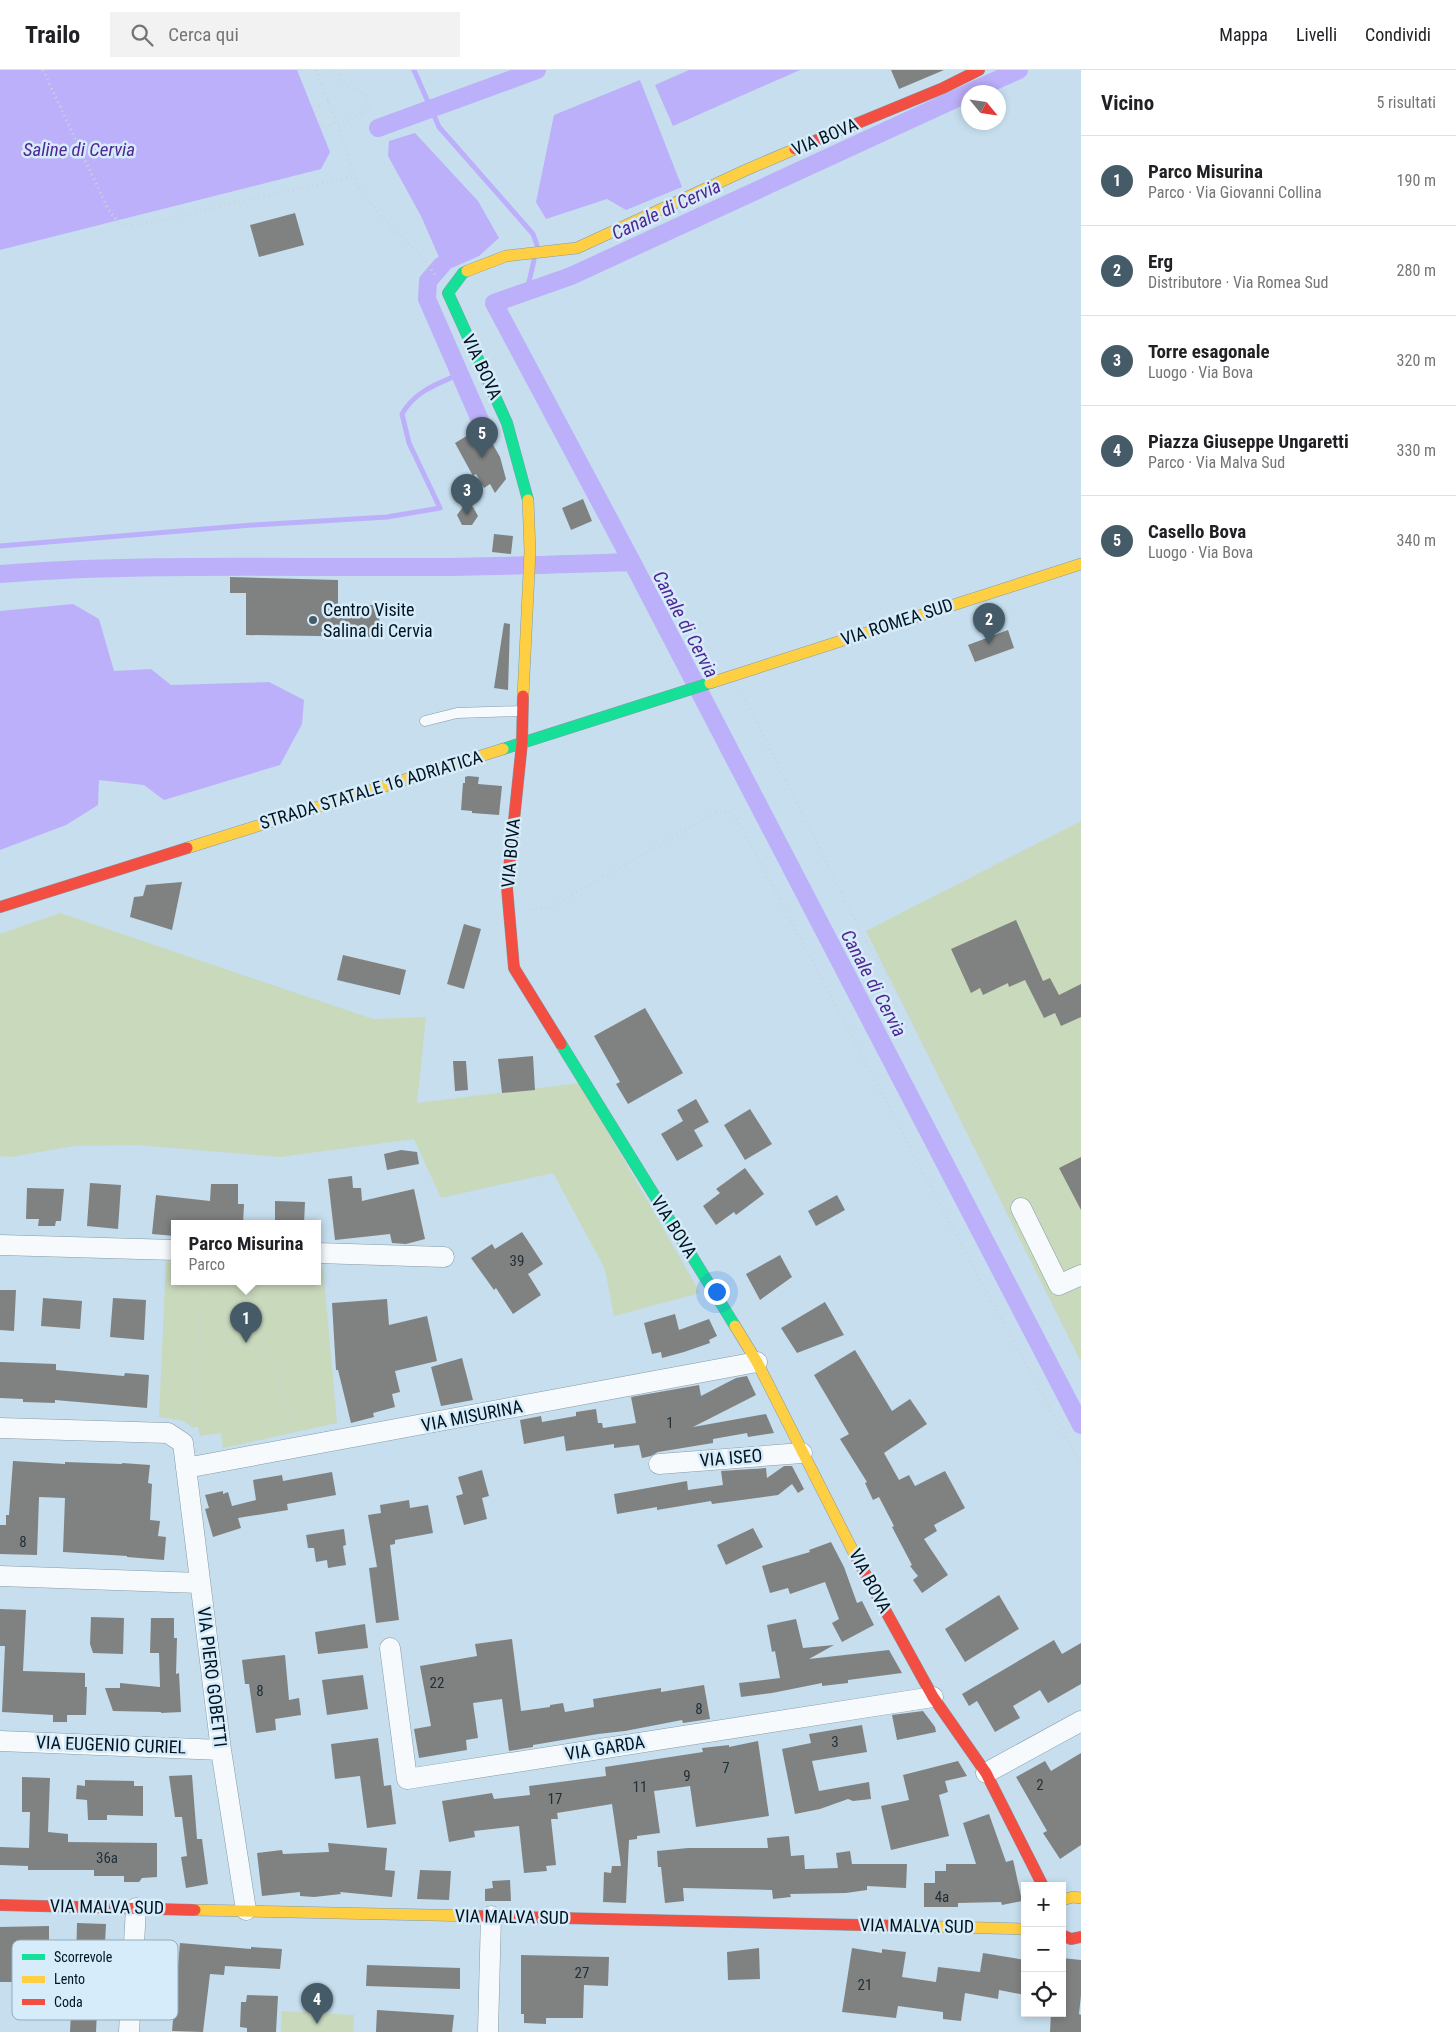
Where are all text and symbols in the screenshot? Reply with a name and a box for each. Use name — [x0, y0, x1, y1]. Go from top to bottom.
search box — [110, 12, 460, 57]
text: Trailo — [25, 21, 80, 49]
icon: search — [128, 21, 156, 49]
text: Cerca qui — [168, 23, 239, 46]
text: Mappa — [1219, 24, 1268, 45]
text: Livelli — [1296, 24, 1337, 45]
text: Condividi — [1365, 24, 1431, 45]
north arrow — [961, 85, 1006, 130]
text: Vicino — [1101, 91, 1154, 115]
text: 5 risultati — [1376, 93, 1436, 112]
street label: VIA BOVA — [789, 113, 861, 160]
water label: Saline di Cervia — [23, 138, 135, 161]
text: Parco Misurina — [1148, 160, 1263, 183]
text: 1 — [1113, 171, 1121, 190]
text: 190 m — [1397, 171, 1436, 190]
water label: Canale di Cervia — [608, 174, 724, 245]
text: Parco · Via Giovanni Collina — [1148, 183, 1322, 202]
text: Erg — [1148, 250, 1173, 273]
text: 2 — [1113, 261, 1121, 280]
text: 280 m — [1397, 261, 1436, 280]
text: Distributore · Via Romea Sud — [1148, 273, 1328, 292]
street label: VIA BOVA — [458, 331, 507, 403]
text: Torre esagonale — [1148, 340, 1270, 363]
text: 3 — [1113, 351, 1121, 370]
text: 320 m — [1397, 351, 1436, 370]
text: Luogo · Via Bova — [1148, 363, 1253, 382]
pin: 5 — [466, 417, 498, 458]
text: Piazza Giuseppe Ungaretti — [1148, 430, 1349, 453]
text: 4 — [1113, 441, 1121, 460]
text: 330 m — [1397, 441, 1436, 460]
text: Parco · Via Malva Sud — [1148, 453, 1285, 472]
pin: 3 — [451, 474, 483, 515]
text: Casello Bova — [1148, 520, 1246, 543]
text: 5 — [1113, 531, 1121, 550]
text: 340 m — [1397, 531, 1436, 550]
text: Luogo · Via Bova — [1148, 543, 1253, 562]
water label: Canale di Cervia — [648, 567, 723, 682]
street label: VIA ROMEA SUD — [838, 594, 955, 649]
place label: Centro Visite Salina di Cervia — [323, 599, 433, 641]
pin: 2 — [973, 603, 1005, 644]
marker: Centro Visite Salina di Cervia — [307, 614, 319, 626]
street label: STRADA STATALE 16 ADRIATICA — [257, 745, 485, 833]
street label: VIA BOVA — [497, 817, 524, 889]
water label: Canale di Cervia — [836, 926, 911, 1041]
street label: VIA BOVA — [647, 1192, 702, 1262]
popup — [171, 1220, 321, 1285]
text: Parco Misurina — [189, 1232, 303, 1255]
house number: 39 — [510, 1252, 524, 1270]
text: Parco — [189, 1255, 225, 1274]
your location — [704, 1279, 730, 1305]
pin: 1 — [230, 1302, 262, 1343]
street label: VIA MISURINA — [420, 1395, 525, 1436]
house number: 1 — [666, 1414, 674, 1432]
street label: VIA ISEO — [699, 1444, 763, 1471]
house number: 8 — [19, 1533, 27, 1551]
street label: VIA BOVA — [845, 1545, 896, 1617]
street label: VIA PIERO GOBETTI — [193, 1606, 232, 1748]
house number: 22 — [430, 1674, 444, 1692]
house number: 8 — [256, 1682, 264, 1700]
house number: 8 — [695, 1700, 703, 1718]
street label: VIA EUGENIO CURIEL — [36, 1731, 187, 1758]
street label: VIA GARDA — [564, 1731, 647, 1764]
house number: 3 — [831, 1733, 839, 1751]
house number: 7 — [722, 1759, 730, 1777]
house number: 9 — [683, 1767, 691, 1785]
house number: 2 — [1036, 1776, 1044, 1794]
house number: 11 — [633, 1778, 647, 1796]
house number: 17 — [548, 1790, 562, 1808]
house number: 36a — [96, 1849, 118, 1867]
map controls — [1021, 1882, 1066, 2017]
button: + — [1021, 1882, 1066, 1927]
house number: 4a — [935, 1888, 949, 1906]
street label: VIA MALVA SUD — [50, 1895, 164, 1918]
street label: VIA MALVA SUD — [455, 1905, 569, 1928]
street label: VIA MALVA SUD — [860, 1914, 974, 1937]
button: − — [1021, 1927, 1066, 1972]
legend — [12, 1940, 178, 2020]
text: Scorrevole — [54, 1949, 113, 1965]
house number: 27 — [575, 1964, 589, 1982]
text: Lento — [54, 1971, 85, 1987]
button: locate — [1021, 1972, 1066, 2017]
house number: 21 — [858, 1976, 872, 1994]
pin: 4 — [301, 1983, 333, 2024]
text: Coda — [54, 1994, 83, 2010]

